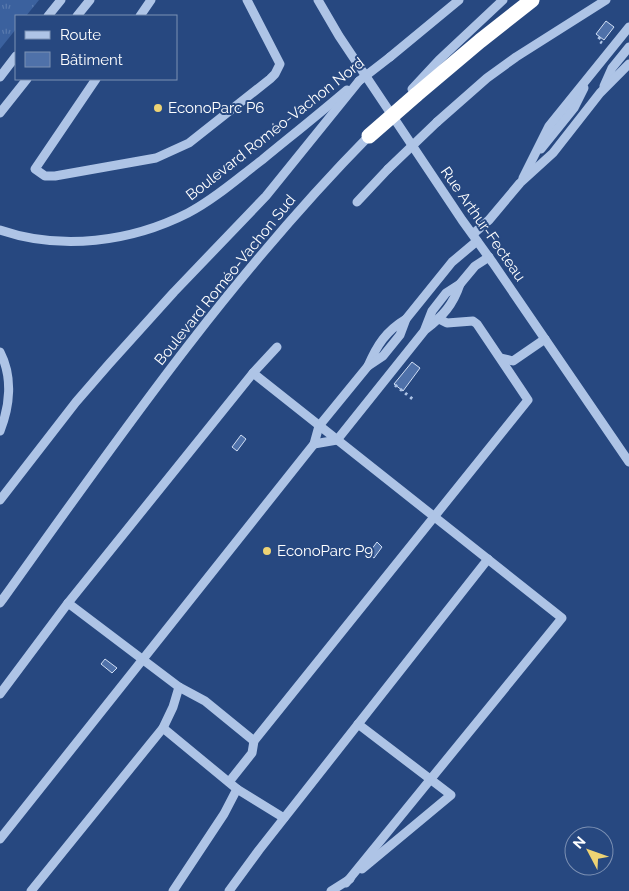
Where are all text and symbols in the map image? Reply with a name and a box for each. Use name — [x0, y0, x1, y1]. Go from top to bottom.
legend — [15, 15, 178, 80]
text: Route — [60, 26, 101, 44]
text: Bâtiment — [60, 51, 123, 69]
street label: Boulevard Roméo-Vachon Nord — [182, 54, 368, 204]
place label: EconoParc P6 — [168, 99, 264, 117]
marker: EconoParc P6 — [152, 102, 164, 114]
street label: Rue Arthur-Fecteau — [437, 163, 529, 285]
street label: Boulevard Roméo-Vachon Sud — [151, 191, 299, 369]
place label: EconoParc P9 — [277, 542, 373, 560]
marker: EconoParc P9 — [261, 545, 273, 557]
north arrow — [564, 826, 614, 876]
text: N — [570, 833, 589, 852]

